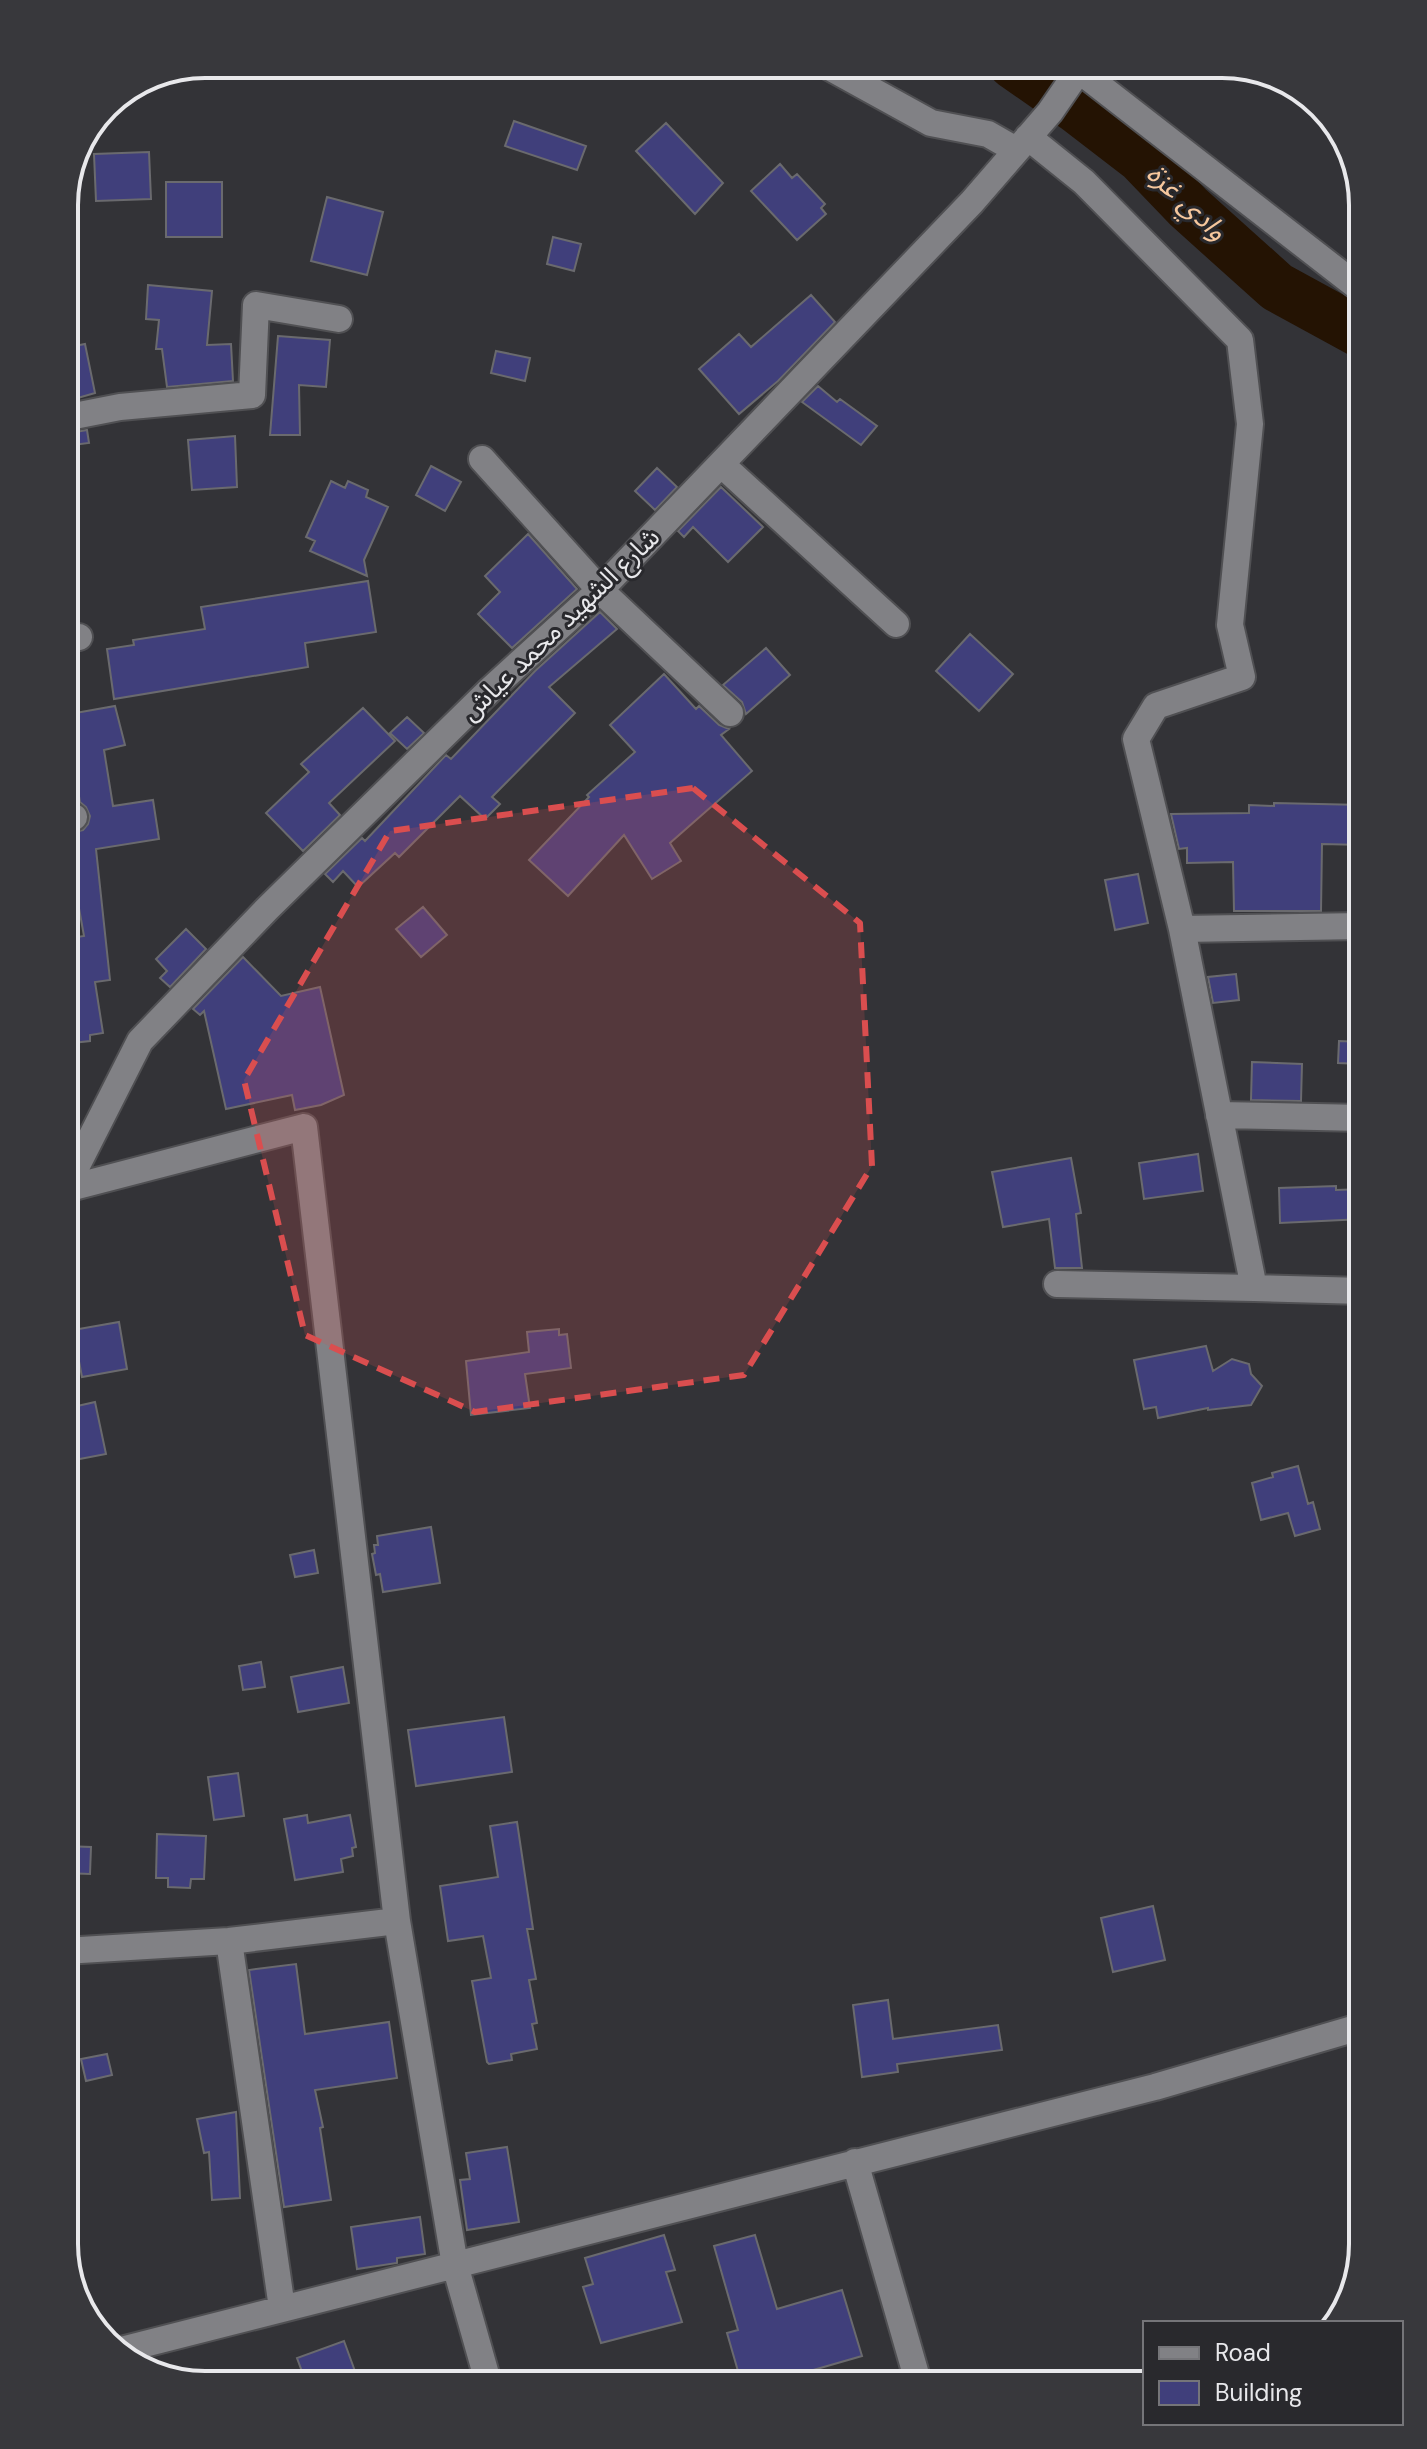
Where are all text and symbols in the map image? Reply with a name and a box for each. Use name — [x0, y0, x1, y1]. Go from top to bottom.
water label: وادي غزة — [1136, 155, 1235, 252]
street label: شارع الشهيد محمد عياش — [453, 520, 668, 729]
legend — [1143, 2321, 1403, 2425]
text: Road — [1215, 2337, 1271, 2368]
text: Building — [1215, 2377, 1302, 2408]

